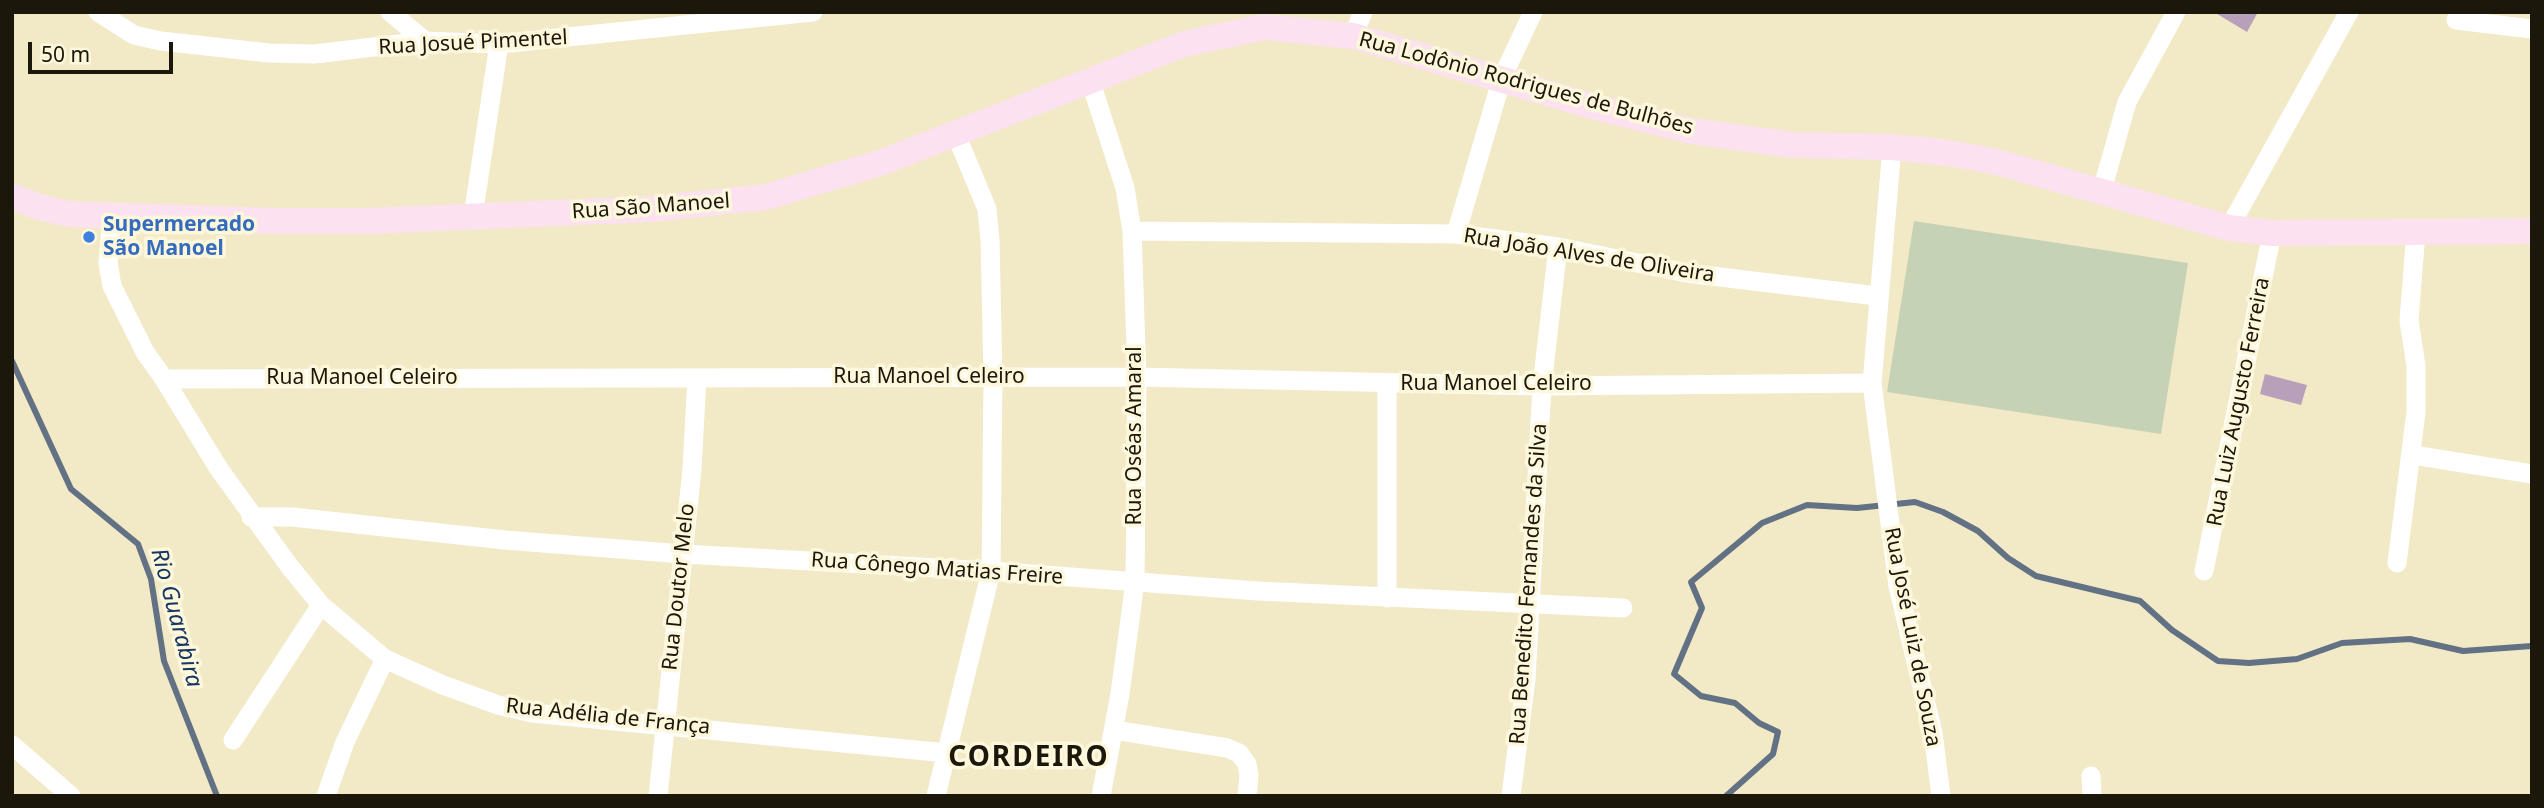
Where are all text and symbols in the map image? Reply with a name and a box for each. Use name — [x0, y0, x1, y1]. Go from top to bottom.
street label: Rua Josué Pimentel — [378, 25, 568, 61]
street label: Rua Lodônio Rodrigues de Bulhões — [1356, 27, 1696, 141]
scale bar — [32, 28, 177, 72]
text: 50 m — [41, 40, 90, 68]
street label: Rua São Manoel — [571, 189, 731, 225]
place label: Supermercado São Manoel — [103, 212, 255, 262]
street label: Rua João Alves de Oliveira — [1462, 224, 1716, 288]
marker: Supermercado São Manoel — [81, 229, 97, 245]
street label: Rua Luiz Augusto Ferreira — [2202, 275, 2276, 529]
street label: Rua Oséas Amaral — [1122, 346, 1148, 526]
street label: Rua Manoel Celeiro — [833, 364, 1025, 390]
street label: Rua Manoel Celeiro — [266, 365, 458, 391]
street label: Rua Manoel Celeiro — [1400, 371, 1592, 397]
street label: Rua Benedito Fernandes da Silva — [1505, 422, 1553, 746]
street label: Rua Doutor Melo — [658, 502, 700, 672]
street label: Rua José Luiz de Souza — [1878, 525, 1946, 749]
water label: Rio Guarabira — [144, 545, 208, 691]
street label: Rua Cônego Matias Freire — [810, 548, 1064, 590]
street label: Rua Adélia de França — [504, 694, 712, 740]
district label: CORDEIRO — [949, 741, 1109, 775]

